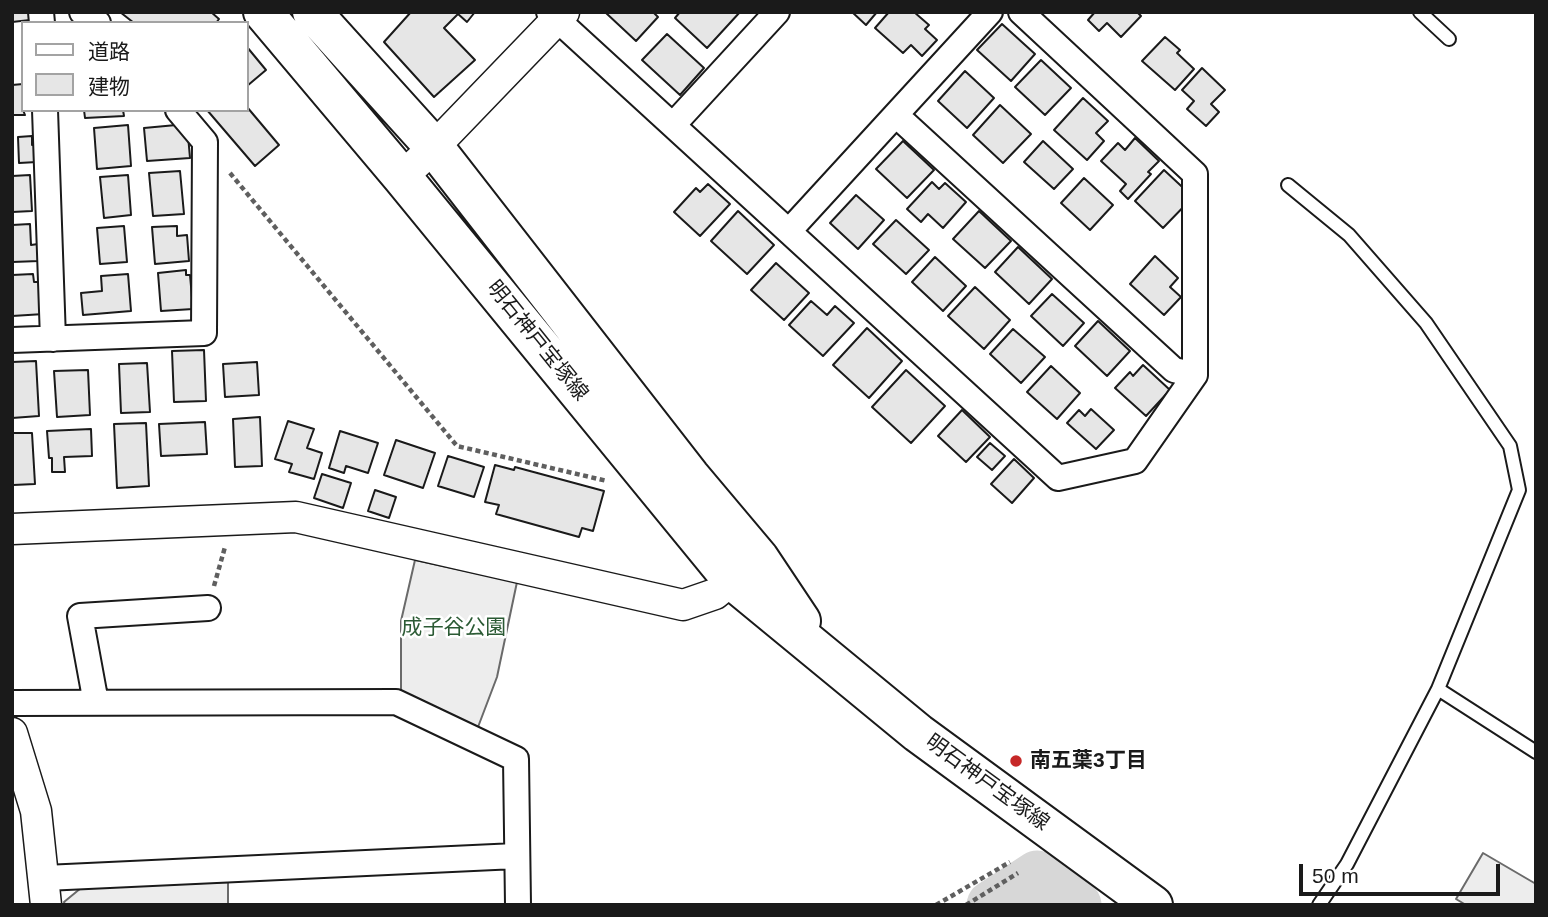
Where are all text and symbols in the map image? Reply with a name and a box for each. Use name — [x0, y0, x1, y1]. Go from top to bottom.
legend — [21, 21, 248, 112]
text: 道路 — [88, 40, 130, 63]
text: 建物 — [88, 75, 130, 98]
street label: 明石神戸宝塚線 — [481, 276, 593, 406]
park label: 成子谷公園 — [402, 615, 506, 641]
street label: 明石神戸宝塚線 — [920, 730, 1054, 836]
place label: 南五葉3丁目 — [1030, 748, 1147, 774]
marker: 南五葉3丁目 — [1008, 753, 1024, 769]
scale bar — [1303, 850, 1504, 894]
text: 50 m — [1312, 864, 1359, 887]

